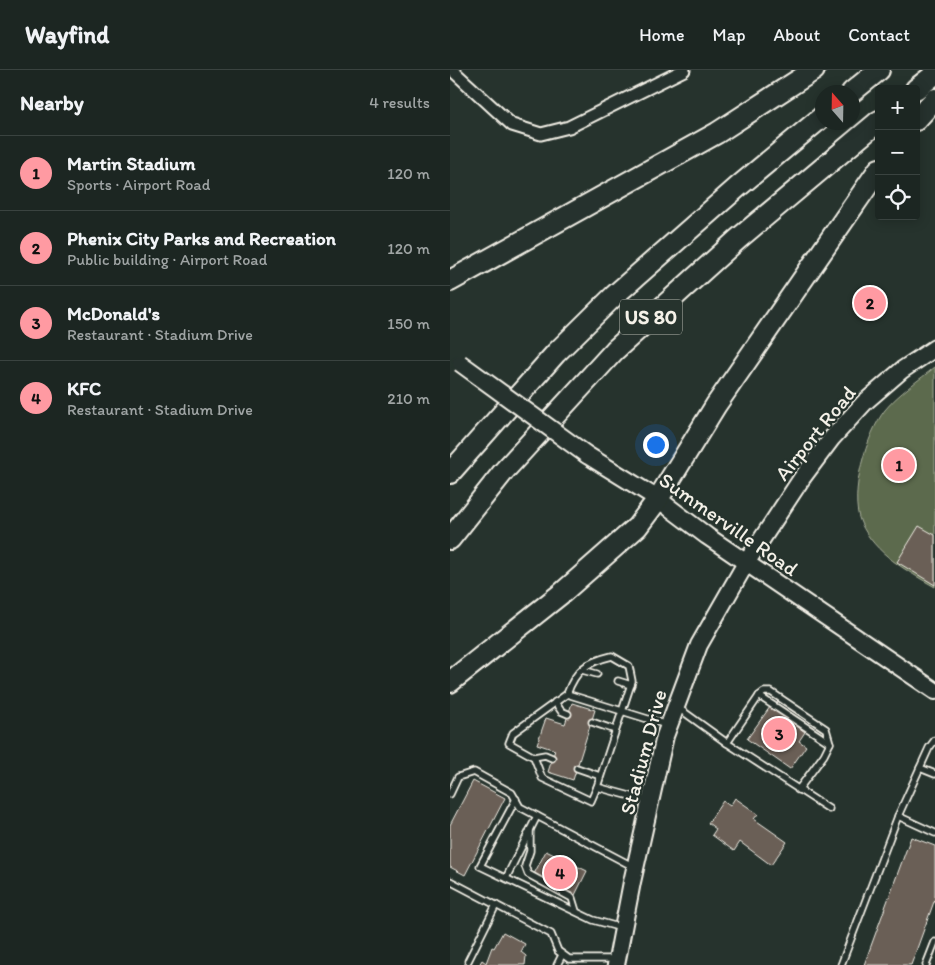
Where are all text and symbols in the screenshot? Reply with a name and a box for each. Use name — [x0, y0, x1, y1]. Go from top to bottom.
text: Wayfind — [25, 20, 109, 49]
text: Home — [639, 24, 685, 46]
text: Map — [713, 24, 746, 46]
text: About — [774, 24, 820, 46]
text: Contact — [848, 24, 910, 46]
north arrow — [815, 85, 860, 130]
map controls — [875, 85, 920, 220]
button: + — [875, 85, 920, 130]
text: Nearby — [20, 90, 84, 115]
text: 4 results — [369, 93, 430, 112]
button: − — [875, 130, 920, 175]
text: Martin Stadium — [67, 152, 195, 175]
text: 1 — [32, 164, 40, 183]
text: 120 m — [387, 164, 430, 183]
text: Sports · Airport Road — [67, 175, 210, 194]
button: locate — [875, 175, 920, 220]
text: Phenix City Parks and Recreation — [67, 227, 336, 250]
text: 2 — [32, 239, 40, 258]
text: 120 m — [387, 239, 430, 258]
text: Public building · Airport Road — [67, 250, 267, 269]
pin: 2 — [854, 284, 886, 322]
road number: US 80 — [620, 300, 682, 334]
text: McDonald's — [67, 302, 160, 325]
text: 3 — [32, 314, 40, 333]
text: 150 m — [387, 314, 430, 333]
text: Restaurant · Stadium Drive — [67, 325, 253, 344]
text: KFC — [67, 377, 101, 400]
street label: Airport Road — [769, 381, 861, 485]
text: 4 — [31, 389, 41, 408]
text: 210 m — [387, 389, 430, 408]
text: Restaurant · Stadium Drive — [67, 400, 253, 419]
your location — [643, 432, 669, 458]
pin: 1 — [883, 446, 915, 484]
street label: Summerville Road — [655, 467, 804, 581]
street label: Stadium Drive — [614, 687, 672, 817]
pin: 3 — [763, 715, 795, 753]
pin: 4 — [544, 854, 576, 892]

